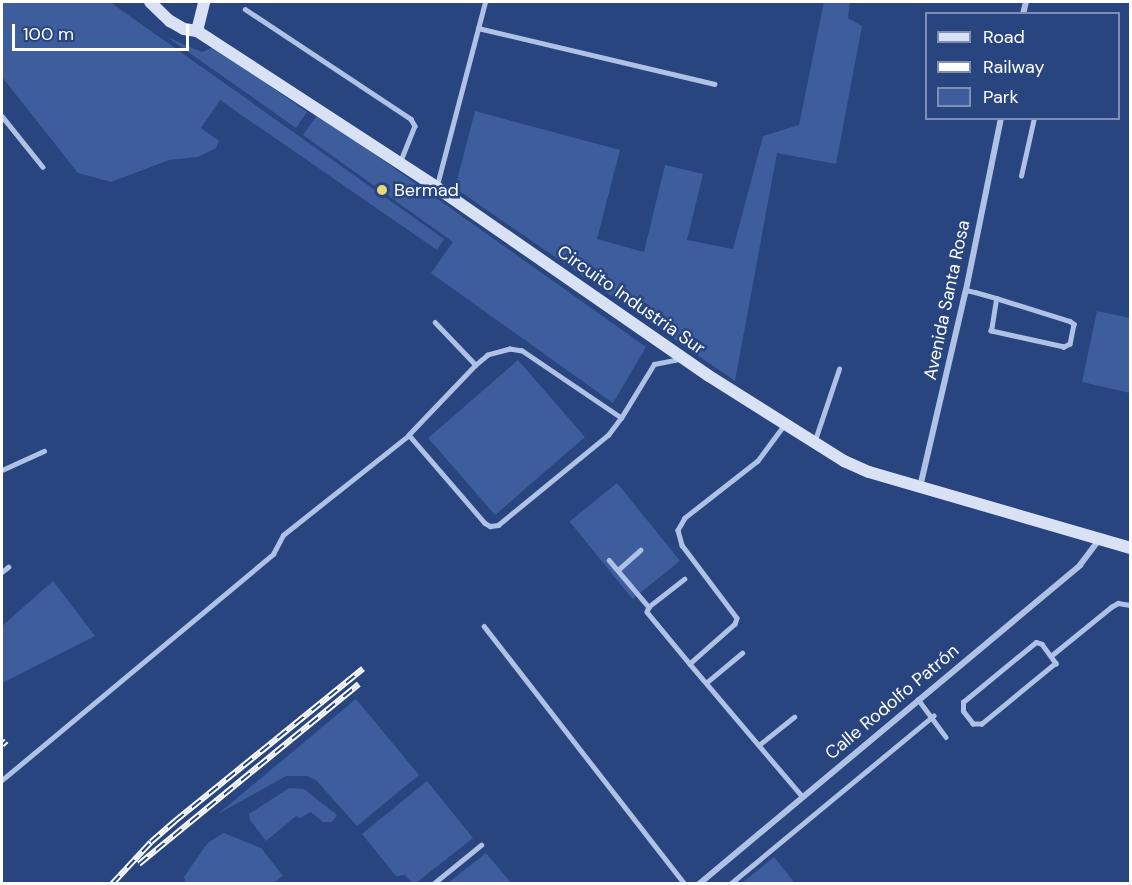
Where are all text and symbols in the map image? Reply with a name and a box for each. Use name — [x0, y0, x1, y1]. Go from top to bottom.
scale bar — [15, 12, 192, 50]
legend — [925, 12, 1120, 120]
text: 100 m — [23, 22, 74, 46]
text: Road — [983, 25, 1025, 49]
text: Railway — [983, 55, 1045, 79]
text: Park — [983, 85, 1019, 109]
place label: Bermad — [394, 179, 459, 201]
marker: Bermad — [375, 183, 389, 197]
street label: Avenida Santa Rosa — [920, 218, 974, 382]
street label: Circuito Industria Sur — [553, 241, 709, 359]
street label: Calle Rodolfo Patrón — [821, 640, 963, 764]

